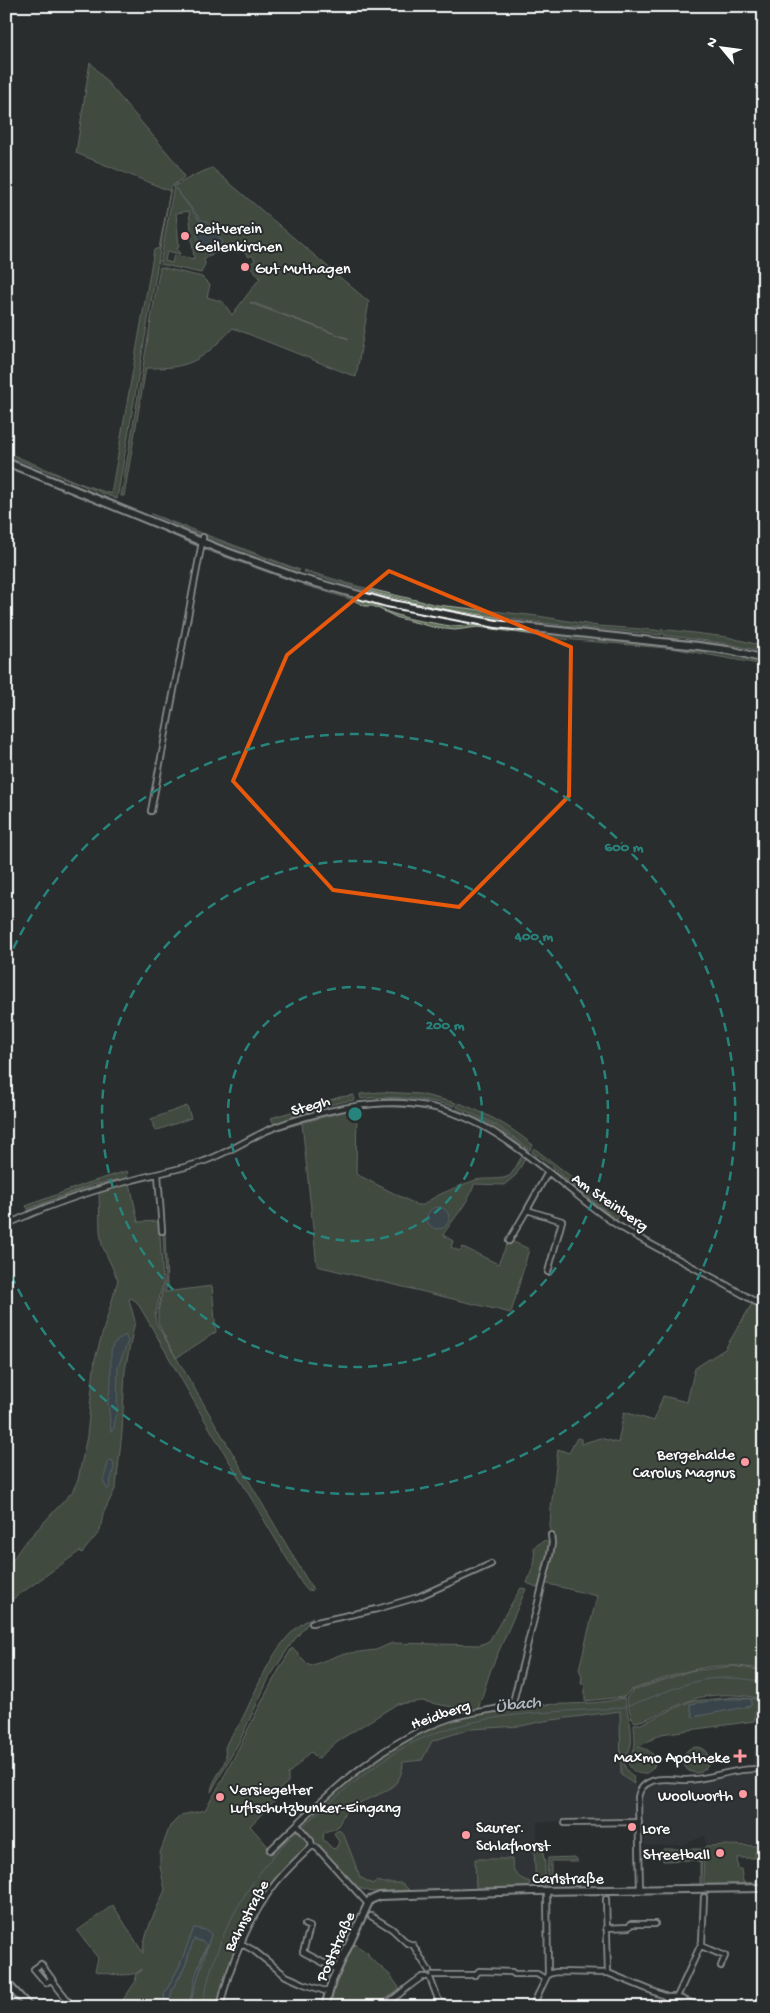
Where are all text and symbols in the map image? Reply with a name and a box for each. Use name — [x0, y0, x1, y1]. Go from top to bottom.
north arrow — [698, 22, 748, 72]
text: N — [703, 35, 722, 51]
place label: Reitverein Geilenkirchen — [195, 221, 283, 258]
marker: Reitverein Geilenkirchen — [179, 230, 191, 242]
marker: Gut Muthagen — [239, 261, 251, 273]
place label: Gut Muthagen — [255, 261, 351, 280]
text: 600 m — [605, 839, 644, 857]
text: 400 m — [514, 928, 554, 946]
text: 200 m — [426, 1017, 465, 1035]
street label: Stegh — [289, 1093, 333, 1122]
centre of rings — [346, 1105, 364, 1123]
street label: Am Steinberg — [567, 1170, 651, 1237]
place label: Bergehalde Carolus Magnus — [633, 1447, 736, 1484]
marker: Bergehalde Carolus Magnus — [739, 1456, 751, 1468]
water label: Übach — [494, 1692, 543, 1719]
street label: Heidberg — [409, 1697, 473, 1735]
place label: Maxmo Apotheke — [614, 1750, 731, 1769]
marker: Maxmo Apotheke — [734, 1750, 746, 1762]
place label: Versiegelter Luftschutzbunker-Eingang — [229, 1782, 401, 1819]
place label: Woolworth — [658, 1788, 733, 1807]
marker: Woolworth — [737, 1788, 749, 1800]
marker: Versiegelter Luftschutzbunker-Eingang — [214, 1791, 226, 1803]
place label: Saurer. Schlafhorst — [476, 1820, 551, 1857]
marker: Lore — [626, 1821, 638, 1833]
place label: Lore — [642, 1821, 671, 1840]
marker: Saurer. Schlafhorst — [460, 1829, 472, 1841]
place label: Streetball — [643, 1847, 710, 1866]
marker: Streetball — [714, 1847, 726, 1859]
street label: Carlstraße — [532, 1871, 605, 1890]
street label: Bahnstraße — [221, 1877, 275, 1957]
street label: Poststraße — [313, 1909, 361, 1986]

